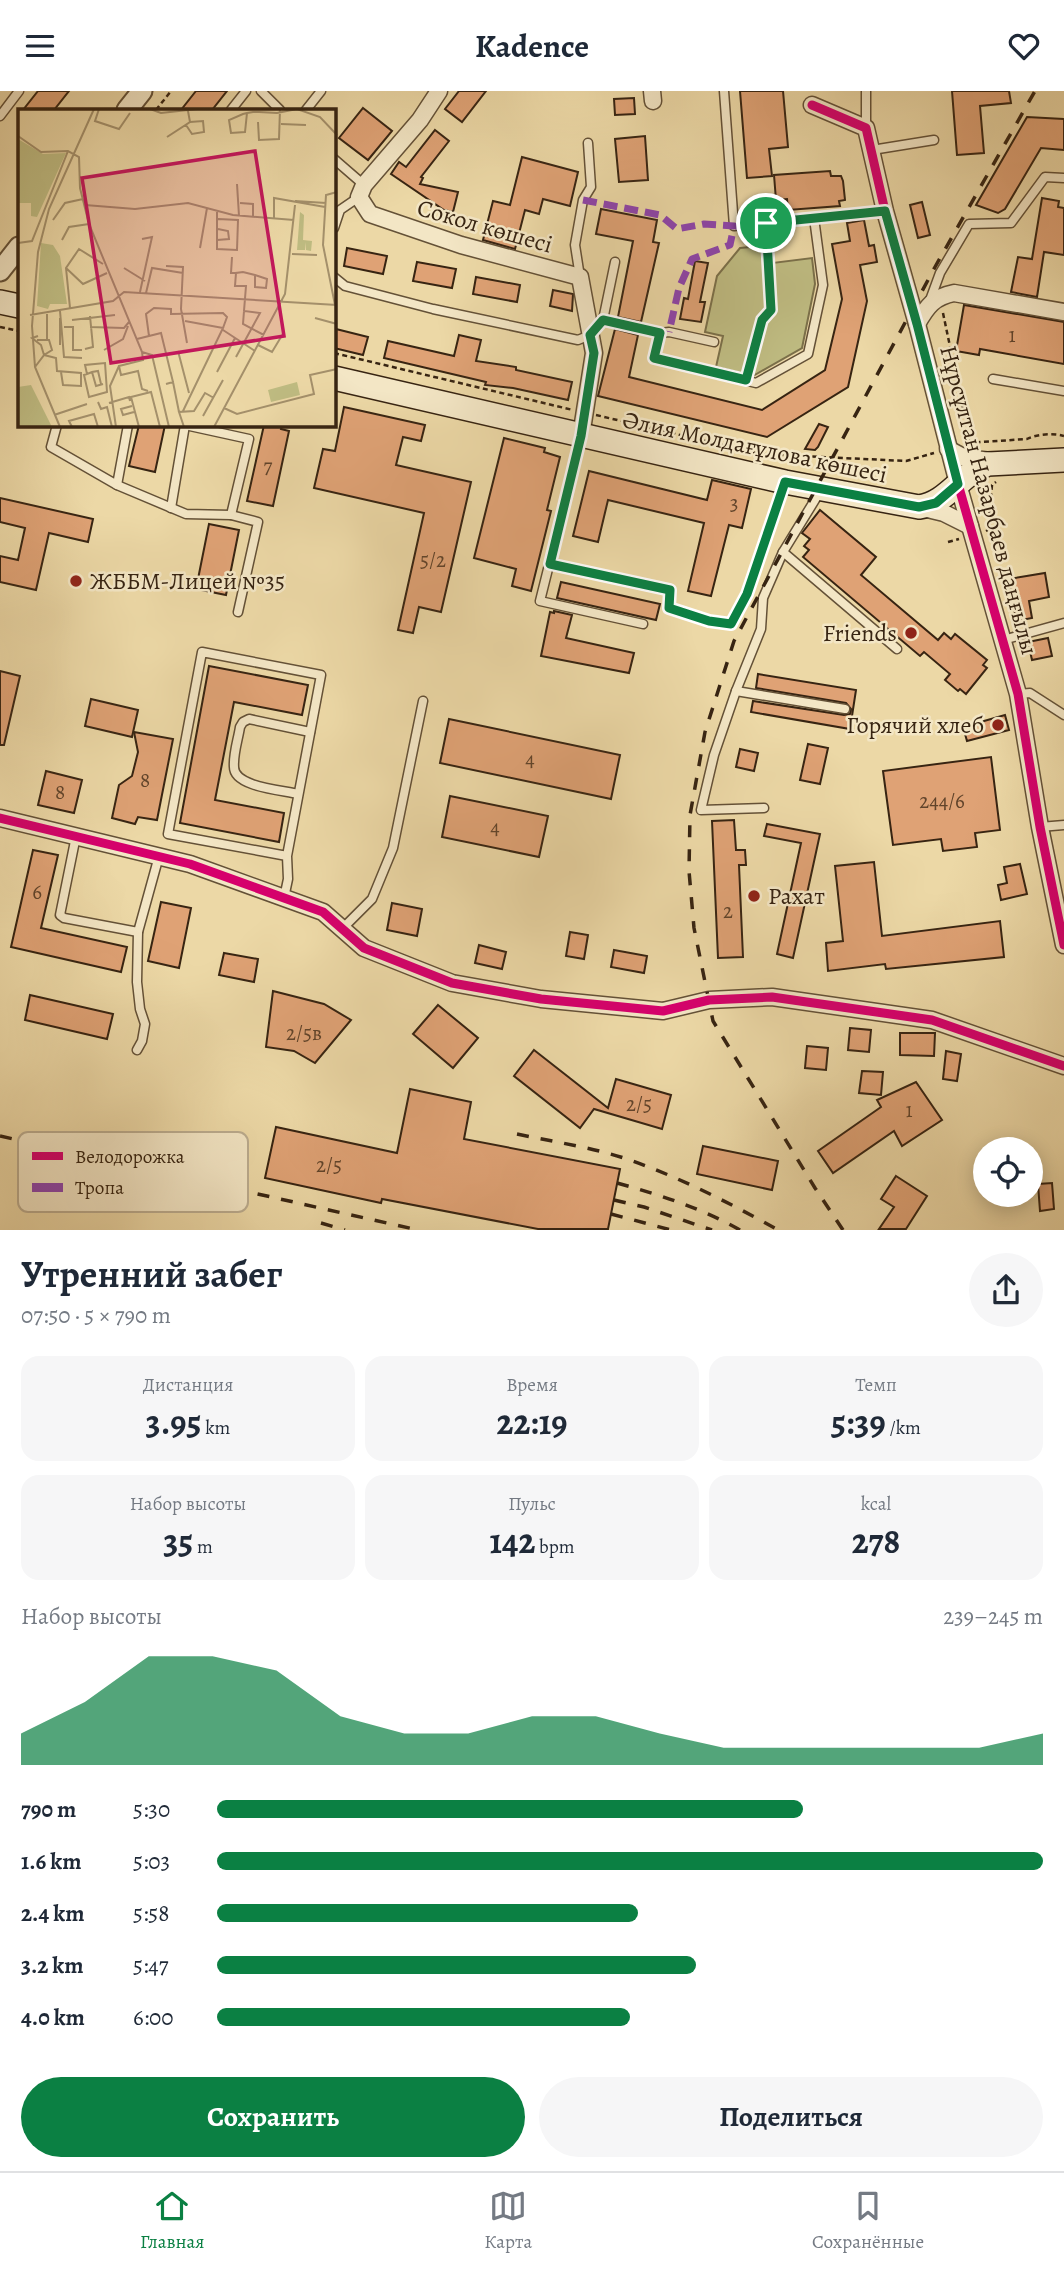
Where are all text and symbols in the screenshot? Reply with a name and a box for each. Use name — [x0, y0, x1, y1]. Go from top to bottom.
text: Kadence — [475, 24, 589, 68]
icon: menu — [21, 27, 59, 65]
icon: heart — [1005, 27, 1043, 65]
inset map — [18, 109, 336, 427]
street label: Сокол көшесі — [414, 191, 556, 261]
pin — [736, 193, 796, 253]
icon: arrive — [747, 204, 785, 242]
house number: 1 — [1008, 321, 1016, 349]
street label: Нұрсұлтан Назарбаев даңғылы — [932, 342, 1046, 658]
street label: Әлия Молдағұлова көшесі — [620, 403, 890, 491]
house number: 7 — [264, 452, 273, 480]
house number: 3 — [730, 489, 738, 517]
house number: 5/2 — [420, 546, 446, 574]
place label: ЖББМ-Лицей №35 — [90, 565, 285, 597]
marker: ЖББМ-Лицей №35 — [68, 573, 84, 589]
place label: Friends — [823, 617, 897, 649]
marker: Friends — [903, 625, 919, 641]
place label: Горячий хлеб — [846, 709, 984, 741]
marker: Горячий хлеб — [990, 717, 1006, 733]
house number: 4 — [525, 745, 535, 773]
house number: 8 — [140, 766, 150, 794]
house number: 8 — [55, 778, 65, 806]
house number: 244/6 — [919, 787, 965, 815]
house number: 4 — [490, 813, 500, 841]
house number: 6 — [32, 878, 42, 906]
place label: Рахат — [768, 880, 825, 912]
marker: Рахат — [746, 888, 762, 904]
house number: 2 — [723, 897, 733, 925]
house number: 2/5в — [286, 1019, 322, 1047]
house number: 2/5 — [626, 1090, 652, 1118]
house number: 1 — [905, 1096, 913, 1124]
legend — [18, 1132, 248, 1212]
map controls — [973, 1137, 1043, 1207]
button: locate — [973, 1137, 1043, 1207]
text: Велодорожка — [75, 1144, 185, 1170]
house number: 2/5 — [316, 1151, 342, 1179]
text: Тропа — [75, 1175, 124, 1201]
text: Утренний забег — [21, 1248, 282, 1300]
button: share — [969, 1253, 1043, 1327]
text: 07:50 · 5 × 790 m — [21, 1300, 171, 1331]
text: Дистанция — [143, 1372, 233, 1398]
text: Время — [506, 1372, 558, 1398]
text: Темп — [855, 1372, 897, 1398]
text: 3.95 — [146, 1398, 201, 1446]
text: 22:19 — [497, 1398, 567, 1446]
text: 5:39 — [831, 1398, 886, 1446]
text: km — [201, 1415, 230, 1441]
text: /km — [886, 1415, 921, 1441]
text: Набор высоты — [130, 1491, 246, 1517]
text: Пульс — [508, 1491, 556, 1517]
text: kcal — [861, 1491, 891, 1517]
text: 35 — [163, 1517, 193, 1565]
text: 142 — [489, 1517, 535, 1565]
text: 278 — [852, 1517, 900, 1565]
text: m — [193, 1534, 213, 1560]
text: bpm — [535, 1534, 575, 1560]
text: Набор высоты — [21, 1601, 162, 1632]
text: 239–245 m — [943, 1601, 1043, 1632]
text: 790 m — [21, 1794, 76, 1825]
text: 5:30 — [133, 1794, 170, 1825]
text: 1.6 km — [21, 1846, 81, 1877]
text: 5:03 — [133, 1846, 170, 1877]
text: 2.4 km — [21, 1898, 84, 1929]
text: 5:58 — [133, 1898, 169, 1929]
text: 3.2 km — [21, 1950, 84, 1981]
text: 5:47 — [133, 1950, 168, 1981]
text: 4.0 km — [21, 2002, 85, 2033]
text: 6:00 — [133, 2002, 174, 2033]
button: Сохранить — [21, 2077, 525, 2157]
button: Поделиться — [539, 2077, 1043, 2157]
tab: Главная — [140, 2187, 205, 2255]
tab: Карта — [484, 2187, 532, 2255]
tab: Сохранённые — [812, 2187, 924, 2255]

